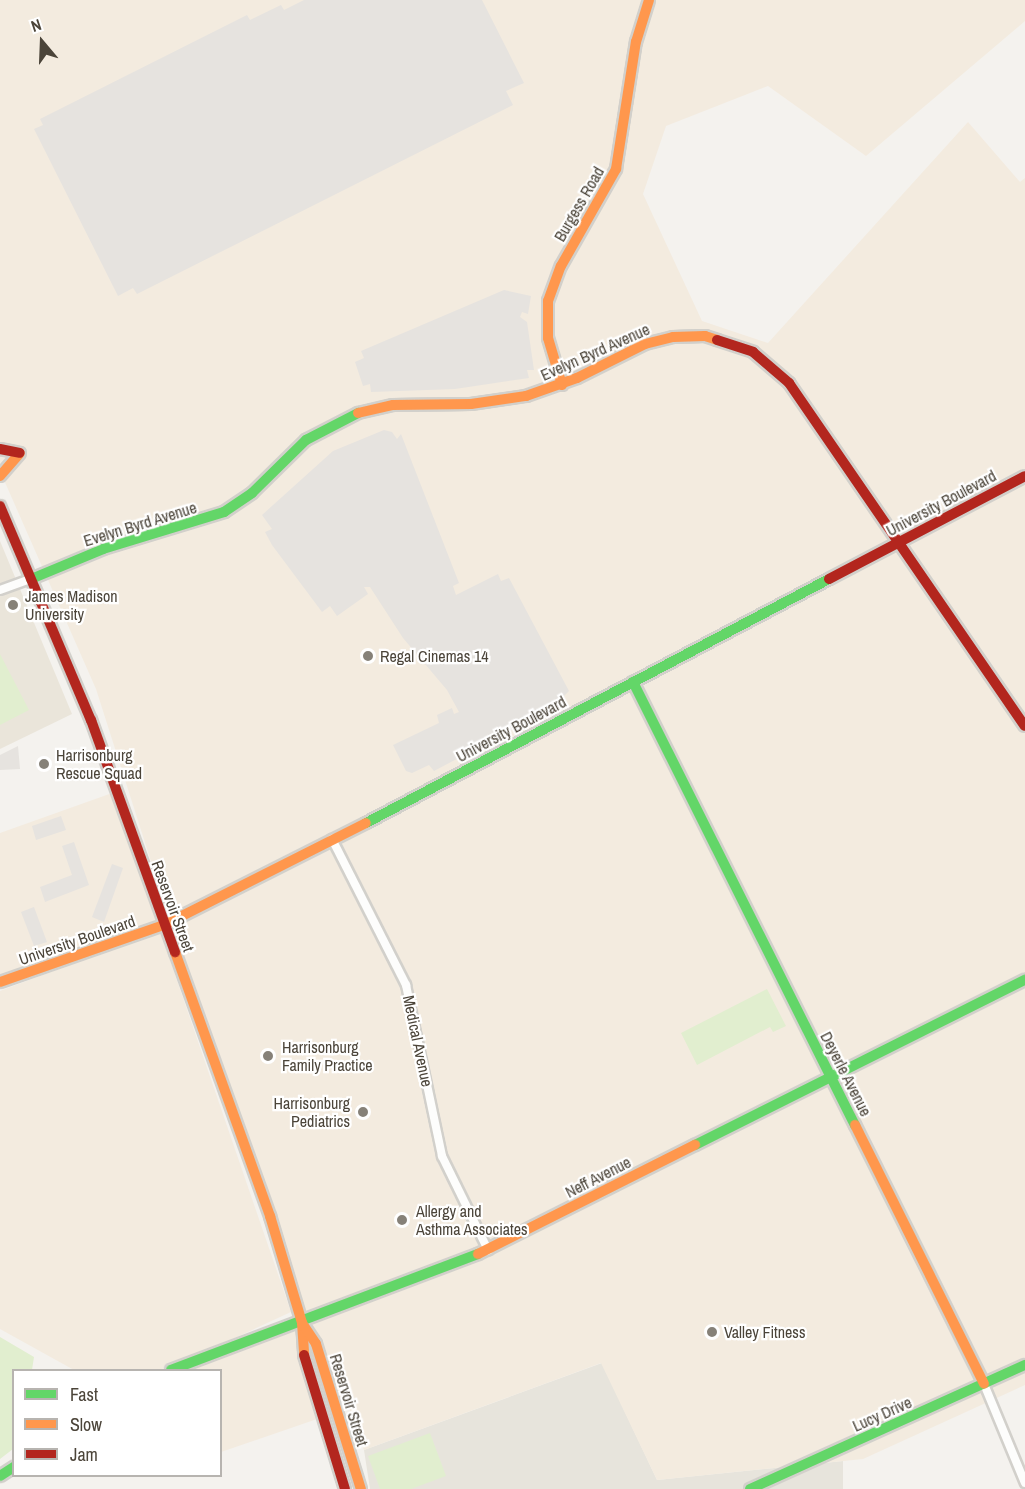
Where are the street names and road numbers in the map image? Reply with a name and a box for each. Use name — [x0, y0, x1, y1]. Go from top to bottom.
street label: Burgess Road — [550, 163, 608, 245]
street label: Evelyn Byrd Avenue — [537, 319, 653, 385]
street label: University Boulevard — [883, 466, 999, 540]
street label: Evelyn Byrd Avenue — [81, 498, 199, 550]
street label: University Boulevard — [453, 692, 569, 766]
street label: Reservoir Street — [148, 858, 198, 954]
street label: University Boulevard — [16, 911, 138, 969]
street label: Medical Avenue — [399, 993, 437, 1089]
street label: Deyerle Avenue — [816, 1028, 876, 1120]
street label: Neff Avenue — [562, 1152, 634, 1202]
street label: Reservoir Street — [326, 1352, 372, 1448]
street label: Lucy Drive — [849, 1392, 915, 1436]

